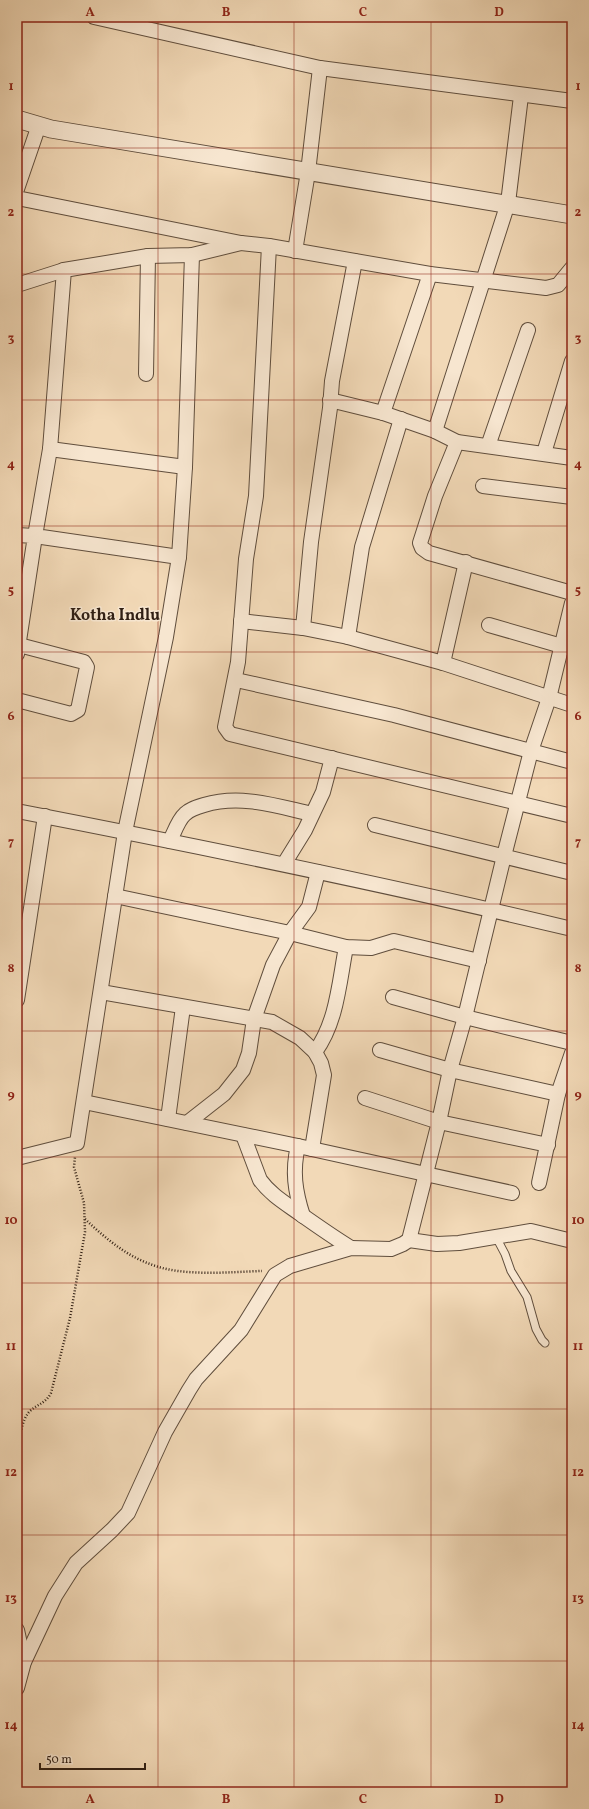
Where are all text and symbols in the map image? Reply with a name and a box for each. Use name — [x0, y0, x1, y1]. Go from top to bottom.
text: A — [85, 4, 95, 22]
text: B — [222, 4, 231, 22]
text: C — [359, 4, 367, 22]
text: D — [494, 4, 504, 22]
text: 1 — [8, 78, 14, 96]
text: 1 — [575, 78, 581, 96]
text: 2 — [8, 204, 15, 222]
text: 2 — [575, 204, 582, 222]
text: 3 — [8, 330, 15, 348]
text: 3 — [575, 330, 582, 348]
text: 4 — [7, 456, 15, 474]
text: 4 — [574, 456, 582, 474]
text: 5 — [8, 582, 14, 600]
text: 5 — [575, 582, 581, 600]
district label: Kotha Indlu — [70, 605, 160, 627]
text: 6 — [7, 708, 15, 726]
text: 6 — [574, 708, 582, 726]
text: 7 — [8, 834, 14, 852]
text: 7 — [575, 834, 581, 852]
text: 8 — [7, 960, 15, 978]
text: 8 — [574, 960, 582, 978]
text: 9 — [7, 1086, 15, 1104]
text: 9 — [574, 1086, 582, 1104]
text: 10 — [4, 1212, 18, 1230]
text: 10 — [571, 1212, 585, 1230]
text: 11 — [6, 1338, 16, 1356]
text: 11 — [573, 1338, 583, 1356]
text: 12 — [5, 1464, 17, 1482]
text: 12 — [572, 1464, 584, 1482]
text: 13 — [5, 1590, 17, 1608]
text: 13 — [572, 1590, 584, 1608]
text: 14 — [4, 1717, 18, 1735]
text: 14 — [571, 1717, 585, 1735]
scale bar — [40, 1745, 145, 1771]
text: 50 m — [46, 1752, 72, 1768]
text: A — [85, 1791, 95, 1809]
text: B — [222, 1791, 231, 1809]
text: C — [359, 1791, 367, 1809]
text: D — [494, 1791, 504, 1809]

